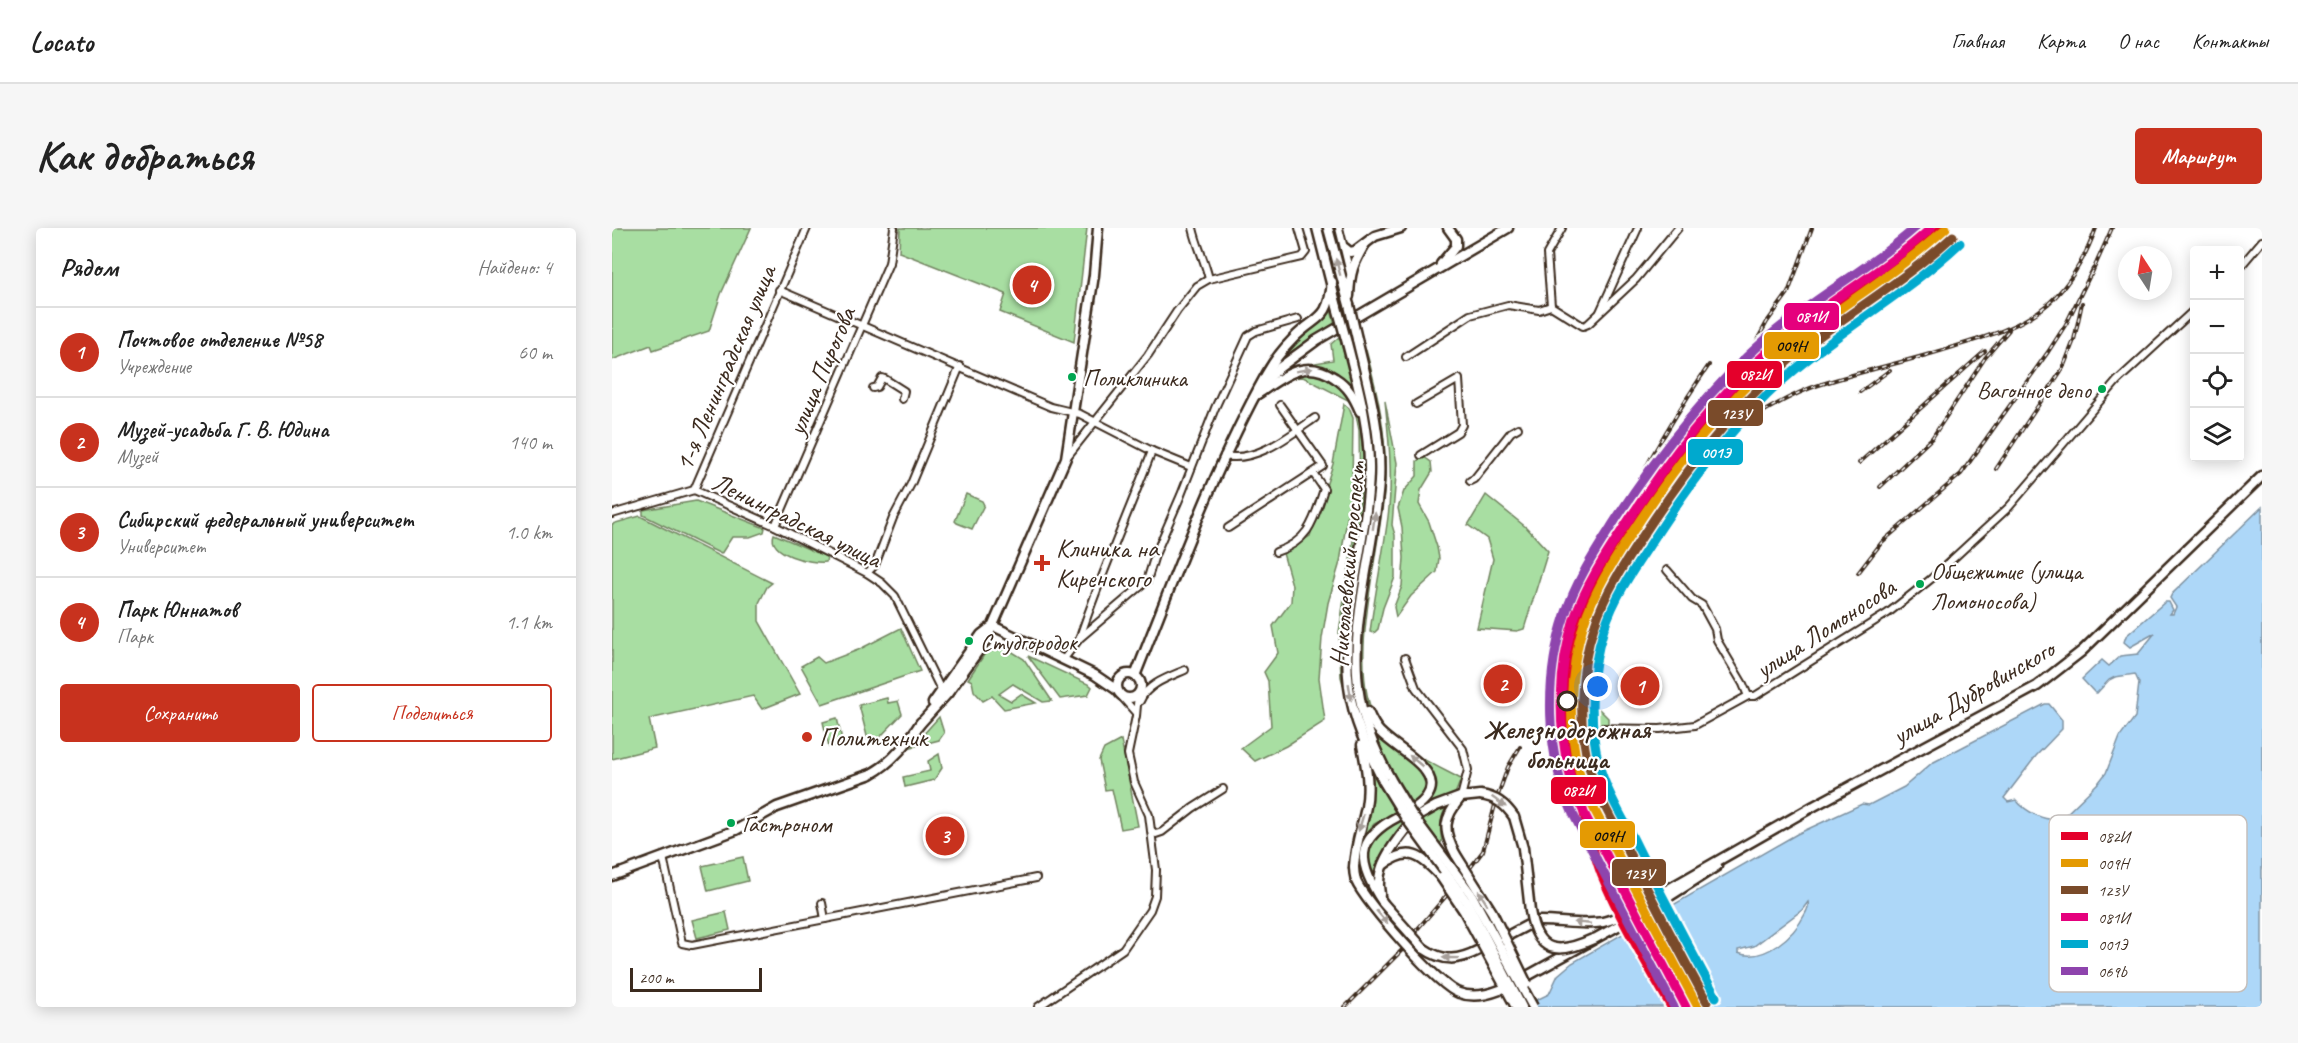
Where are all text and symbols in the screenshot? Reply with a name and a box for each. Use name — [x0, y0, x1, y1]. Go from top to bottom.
text: Locato — [30, 24, 93, 59]
text: Главная — [1951, 28, 2004, 54]
text: Карта — [2037, 28, 2085, 54]
text: О нас — [2118, 28, 2159, 54]
text: Контакты — [2192, 28, 2268, 54]
button: Маршрут — [2135, 128, 2262, 184]
text: Как добраться — [36, 130, 253, 183]
north arrow — [2118, 246, 2172, 300]
map controls — [2190, 246, 2244, 462]
button: + — [2190, 246, 2244, 300]
text: Рядом — [60, 251, 118, 284]
text: Найдено: 4 — [477, 255, 552, 280]
street label: 1-я Ленинградская улица — [667, 258, 785, 476]
one-way arrow — [1333, 258, 1342, 276]
pin: 4 — [1012, 262, 1052, 308]
button: − — [2190, 300, 2244, 354]
street label: улица Пирогова — [779, 301, 864, 442]
line badge: 081И — [1783, 302, 1840, 331]
text: 081И — [1795, 307, 1830, 327]
text: Почтовое отделение №58 — [117, 326, 322, 354]
line badge: 009Н — [1763, 331, 1820, 360]
text: 009Н — [1776, 336, 1809, 356]
text: 1 — [75, 340, 84, 365]
text: 60 m — [518, 340, 552, 365]
text: Учреждение — [117, 354, 191, 379]
button: locate — [2190, 354, 2244, 408]
line badge: 082И — [1726, 360, 1783, 389]
place label: Поликлиника — [1083, 363, 1188, 393]
one-way arrow — [1295, 365, 1314, 374]
text: 082И — [1739, 365, 1774, 385]
marker: Поликлиника — [1066, 371, 1078, 383]
place label: Вагонное депо — [1977, 375, 2093, 405]
marker: Вагонное депо — [2096, 383, 2108, 395]
line badge: 123У — [1707, 399, 1764, 427]
text: 123У — [1721, 404, 1754, 424]
button: layers — [2190, 408, 2244, 462]
text: Музей-усадьба Г. В. Юдина — [117, 416, 329, 444]
text: 2 — [75, 430, 84, 455]
text: 140 m — [509, 430, 552, 455]
line badge: 001Э — [1687, 438, 1744, 466]
text: 001Э — [1701, 443, 1733, 463]
text: Музей — [117, 444, 158, 469]
street label: Николаевский проспект — [1322, 458, 1373, 668]
street label: Ленинградская улица — [707, 465, 888, 576]
text: Сибирский федеральный университет — [117, 506, 414, 534]
one-way arrow — [1370, 511, 1379, 530]
text: 3 — [75, 520, 84, 545]
text: 1.0 km — [506, 520, 552, 545]
place label: Клиника на Киренского — [1056, 532, 1160, 595]
text: Университет — [117, 534, 206, 559]
marker: Клиника на Киренского — [1033, 554, 1051, 572]
place label: Общежитие (улица Ломоносова) — [1931, 556, 2084, 616]
street label: улица Ломоносова — [1747, 570, 1903, 687]
marker: Общежитие (улица Ломоносова) — [1914, 578, 1926, 590]
text: Парк Юннатов — [117, 596, 238, 624]
text: 4 — [75, 610, 84, 635]
text: 1.1 km — [506, 610, 552, 635]
text: Парк — [117, 624, 153, 649]
place label: Студгородок — [980, 627, 1079, 657]
street label: улица Дубровинского — [1885, 631, 2063, 753]
marker: Студгородок — [963, 635, 975, 647]
pin: 2 — [1484, 662, 1522, 706]
pin: 1 — [1620, 664, 1660, 708]
your location — [1583, 672, 1612, 701]
one-way arrow — [1346, 683, 1355, 702]
button: Сохранить — [60, 684, 300, 742]
button: Поделиться — [312, 684, 552, 742]
marker: Железнодорожная больница — [1557, 691, 1577, 711]
place label: Железнодорожная больница — [1484, 713, 1652, 776]
place label: Политехник — [819, 721, 930, 754]
marker: Политехник — [800, 730, 814, 744]
one-way arrow — [1408, 755, 1424, 768]
line badge: 082И — [1550, 776, 1607, 805]
text: 082И — [1562, 781, 1597, 801]
one-way arrow — [1491, 797, 1508, 808]
place label: Гастроном — [742, 809, 833, 839]
pin: 3 — [926, 814, 964, 858]
one-way arrow — [1356, 814, 1365, 832]
legend — [2049, 815, 2247, 992]
marker: Гастроном — [725, 817, 737, 829]
line badge: 009Н — [1579, 820, 1636, 849]
text: 009Н — [1593, 826, 1626, 846]
text: 082И — [2098, 827, 2133, 847]
text: 009Н — [2098, 854, 2132, 874]
line badge: 123У — [1611, 858, 1667, 887]
text: 123У — [1624, 864, 1657, 884]
text: 123У — [2098, 881, 2131, 901]
one-way arrow — [1477, 890, 1488, 906]
text: 081И — [2098, 908, 2133, 928]
one-way arrow — [1375, 909, 1388, 924]
one-way arrow — [1572, 918, 1591, 927]
text: 001Э — [2098, 935, 2129, 955]
one-way arrow — [1441, 953, 1460, 962]
text: 069Ь — [2098, 962, 2128, 982]
scale bar — [630, 965, 762, 992]
text: 200 m — [639, 968, 673, 988]

